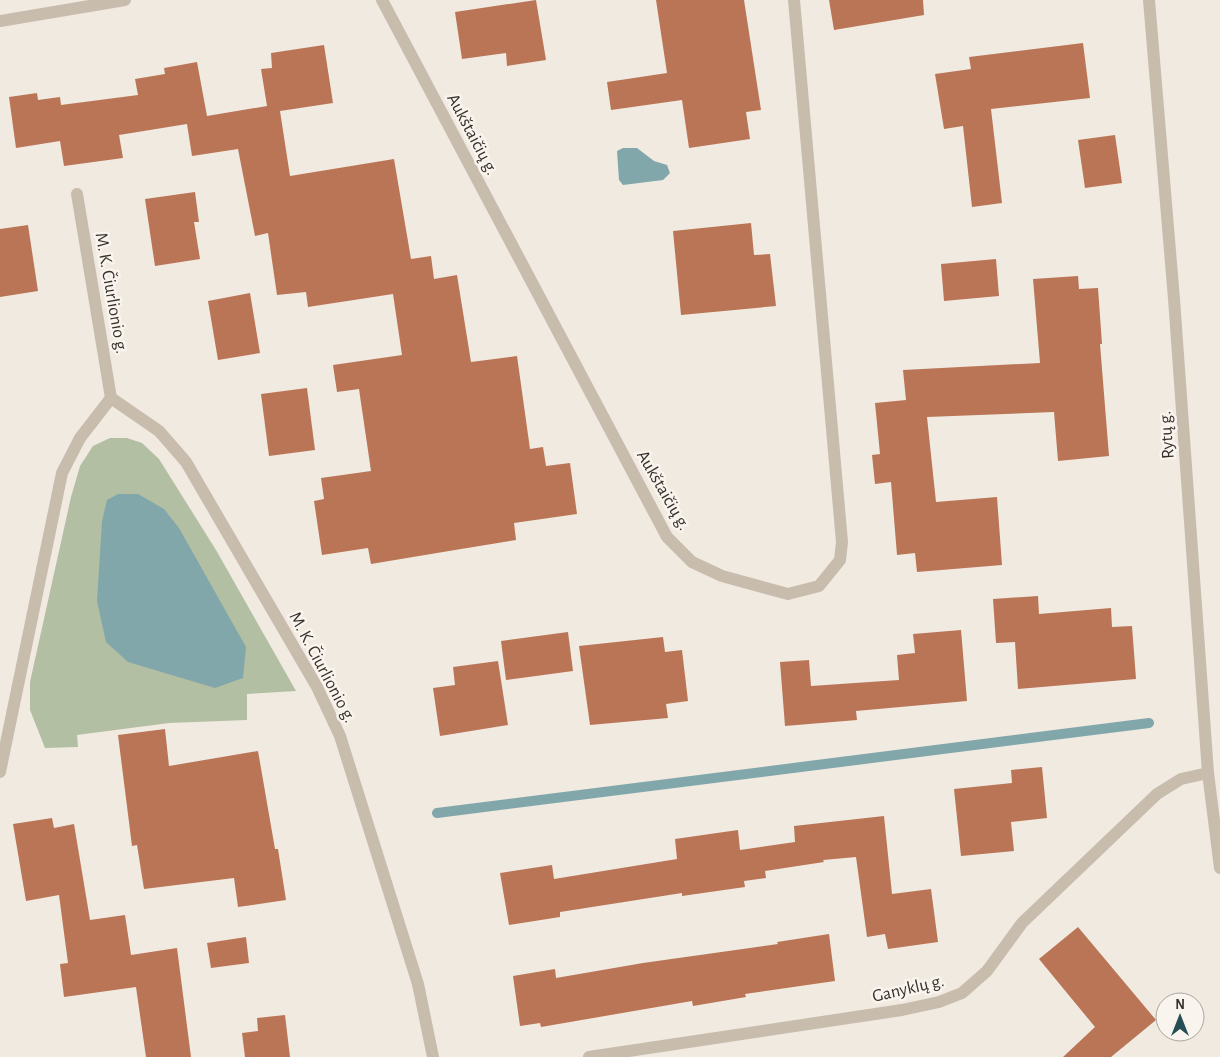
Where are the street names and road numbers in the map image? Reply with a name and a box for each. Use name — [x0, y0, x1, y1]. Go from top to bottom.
street label: Aukštaičių g. — [443, 91, 501, 178]
street label: M. K. Čiurlionio g. — [92, 231, 133, 355]
street label: Rytų g. — [1156, 410, 1178, 460]
street label: Aukštaičių g. — [633, 448, 693, 533]
street label: M. K. Čiurlionio g. — [285, 608, 361, 726]
street label: Ganyklų g. — [871, 972, 946, 1006]

